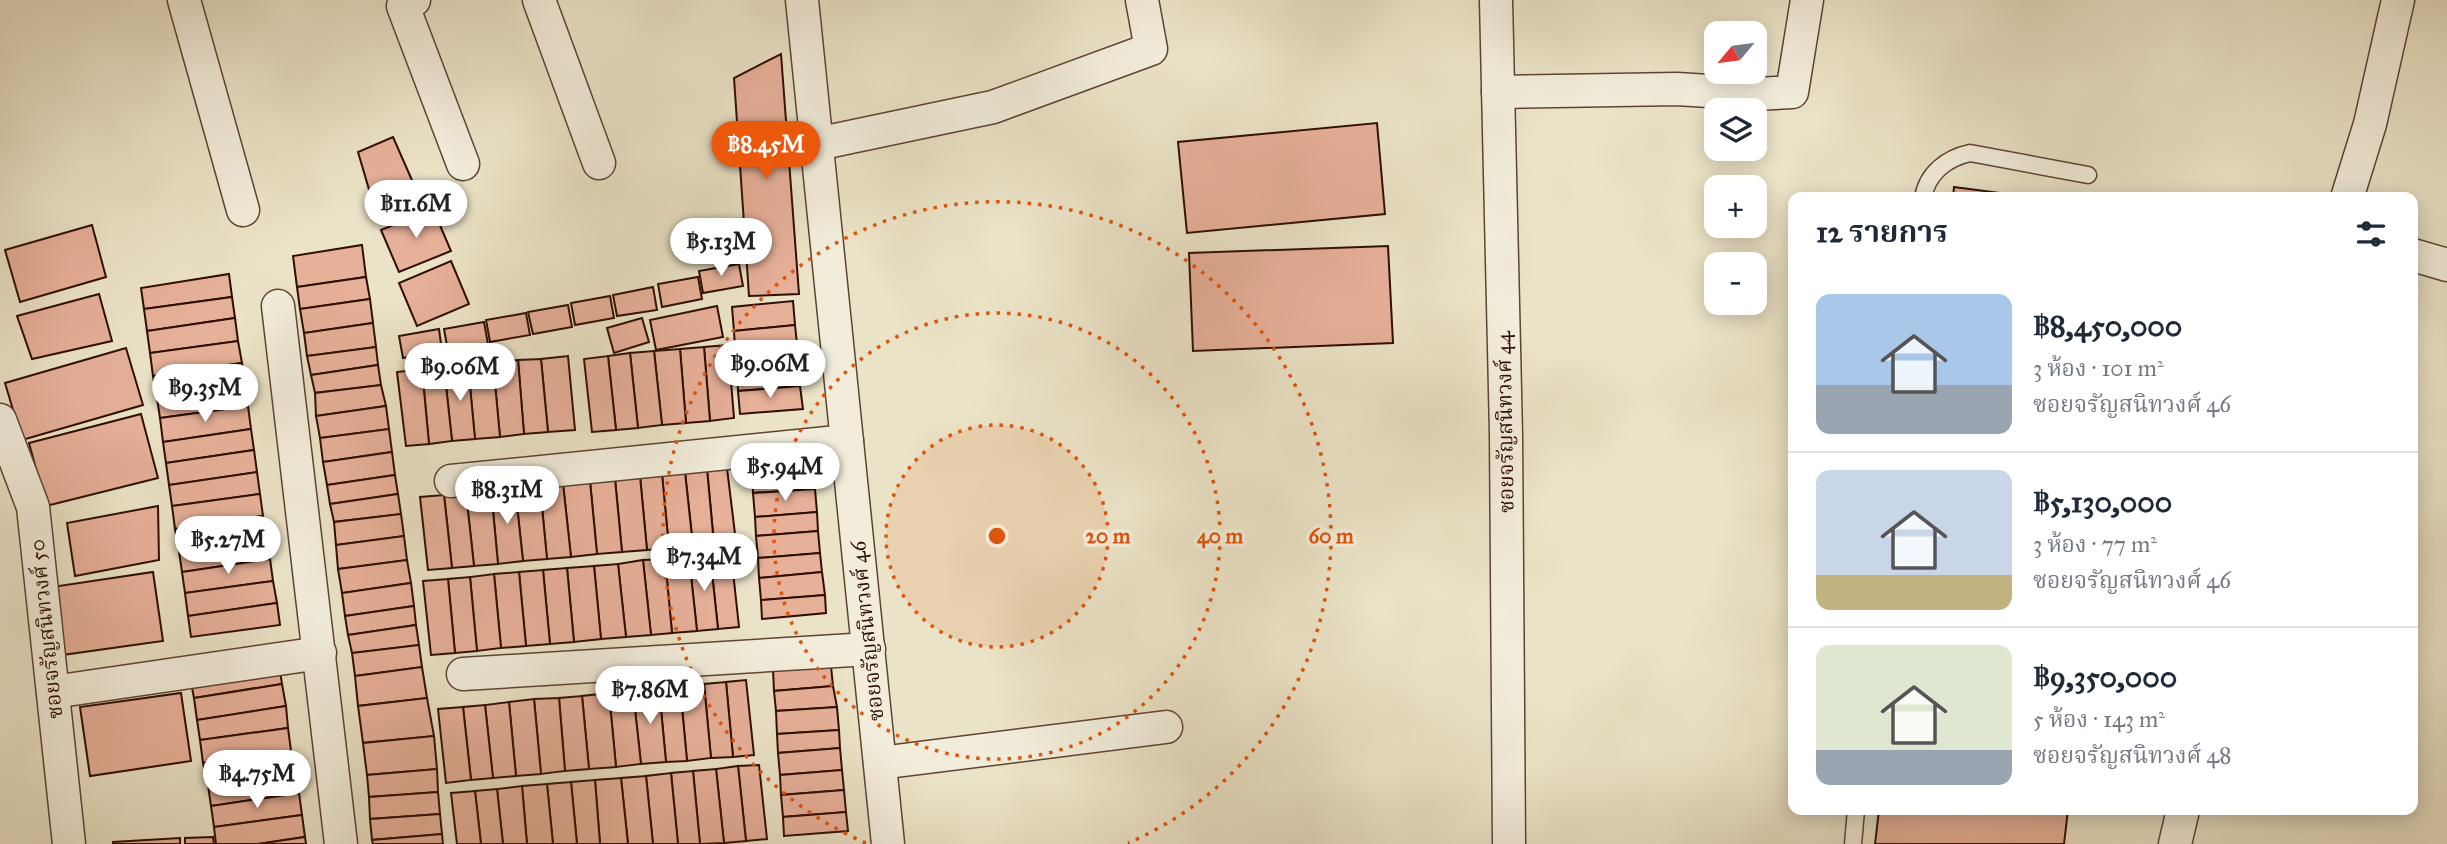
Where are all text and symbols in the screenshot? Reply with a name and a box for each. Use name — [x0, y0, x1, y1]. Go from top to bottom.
north arrow — [1704, 21, 1768, 84]
map controls — [1704, 21, 1767, 315]
button: layers — [1704, 98, 1767, 161]
pin: ฿8.45M — [709, 122, 823, 181]
text: ฿8.45M — [727, 130, 805, 158]
button: + — [1704, 175, 1767, 238]
pin: ฿11.6M — [359, 180, 473, 240]
text: ฿11.6M — [380, 189, 452, 217]
text: 12 รายการ — [1816, 214, 1948, 250]
icon: filters — [2352, 215, 2390, 253]
pin: ฿5.13M — [664, 218, 778, 278]
text: ฿5.13M — [686, 227, 756, 255]
button: − — [1704, 252, 1767, 315]
text: ฿8,450,000 — [2033, 308, 2182, 344]
icon: home — [1872, 322, 1956, 406]
street label: ซอยจรัญสนิทวงศ์ 44 — [1490, 330, 1520, 513]
pin: ฿9.06M — [713, 340, 827, 400]
pin: ฿9.06M — [403, 344, 517, 403]
text: ฿9.06M — [731, 349, 809, 377]
text: ฿9.06M — [421, 352, 499, 380]
text: 3 ห้อง · 101 m² — [2033, 354, 2164, 382]
pin: ฿9.35M — [148, 364, 262, 424]
text: ฿9.35M — [168, 373, 242, 401]
text: ซอยจรัญสนิทวงศ์ 46 — [2033, 390, 2231, 418]
pin: ฿5.94M — [728, 444, 842, 503]
text: ฿5.94M — [747, 452, 823, 480]
pin: ฿8.31M — [450, 466, 564, 526]
text: ฿8.31M — [471, 475, 543, 503]
text: ฿5,130,000 — [2033, 484, 2172, 520]
icon: home — [1872, 498, 1956, 582]
pin: ฿5.27M — [171, 516, 285, 576]
text: 20 m — [1086, 523, 1131, 549]
text: 40 m — [1197, 523, 1243, 549]
text: 60 m — [1308, 523, 1354, 549]
centre of rings — [985, 524, 1009, 548]
text: ฿5.27M — [191, 525, 265, 553]
text: 3 ห้อง · 77 m² — [2033, 530, 2157, 558]
pin: ฿7.34M — [647, 534, 761, 593]
street label: ซอยจรัญสนิทวงศ์ 50 — [24, 538, 68, 720]
street label: ซอยจรัญสนิทวงศ์ 46 — [844, 539, 889, 722]
text: ฿7.34M — [666, 542, 742, 570]
text: ซอยจรัญสนิทวงศ์ 46 — [2033, 566, 2231, 594]
text: ฿9,350,000 — [2033, 659, 2177, 695]
pin: ฿7.86M — [593, 666, 707, 726]
icon: home — [1872, 673, 1956, 757]
text: ฿7.86M — [611, 675, 689, 703]
text: 5 ห้อง · 143 m² — [2033, 705, 2165, 733]
text: ซอยจรัญสนิทวงศ์ 48 — [2033, 741, 2231, 769]
pin: ฿4.75M — [200, 750, 314, 810]
text: ฿4.75M — [219, 759, 295, 787]

